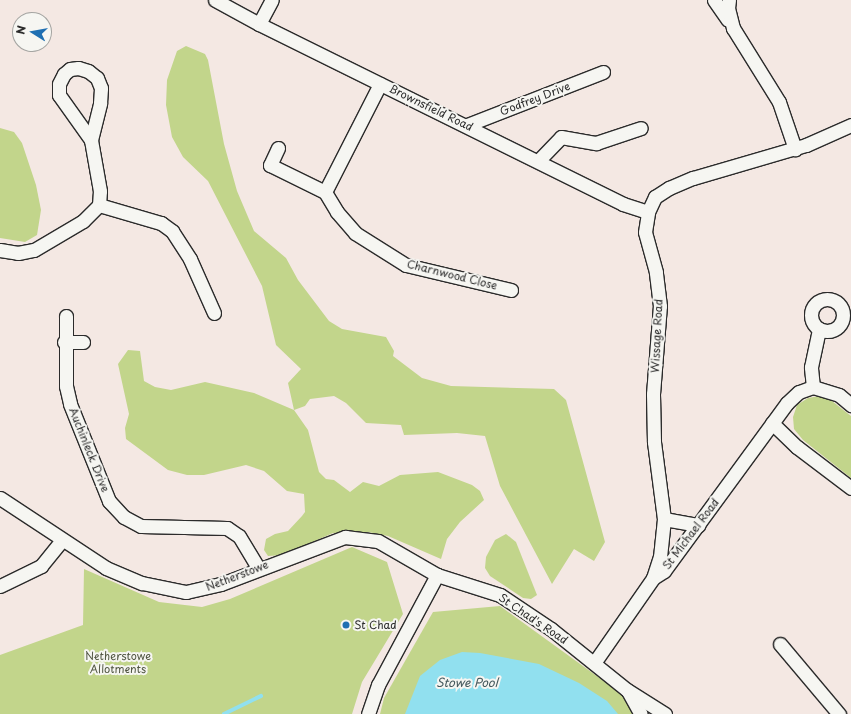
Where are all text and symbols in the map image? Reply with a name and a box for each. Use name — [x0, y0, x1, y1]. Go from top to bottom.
north arrow — [12, 12, 52, 52]
text: N — [12, 24, 30, 36]
street label: Godfrey Drive — [498, 79, 572, 119]
street label: Brownsfield Road — [387, 82, 475, 134]
street label: Charnwood Close — [405, 257, 499, 293]
street label: Wissage Road — [648, 299, 666, 373]
street label: Auchinleck Drive — [66, 406, 112, 494]
street label: St Michael Road — [660, 496, 722, 572]
street label: Netherstowe — [204, 558, 270, 594]
street label: St Chad's Road — [496, 591, 570, 647]
place label: St Chad — [354, 618, 396, 632]
marker: St Chad — [341, 620, 351, 630]
park label: Netherstowe Allotments — [85, 650, 151, 676]
water label: Stowe Pool — [436, 676, 498, 690]

